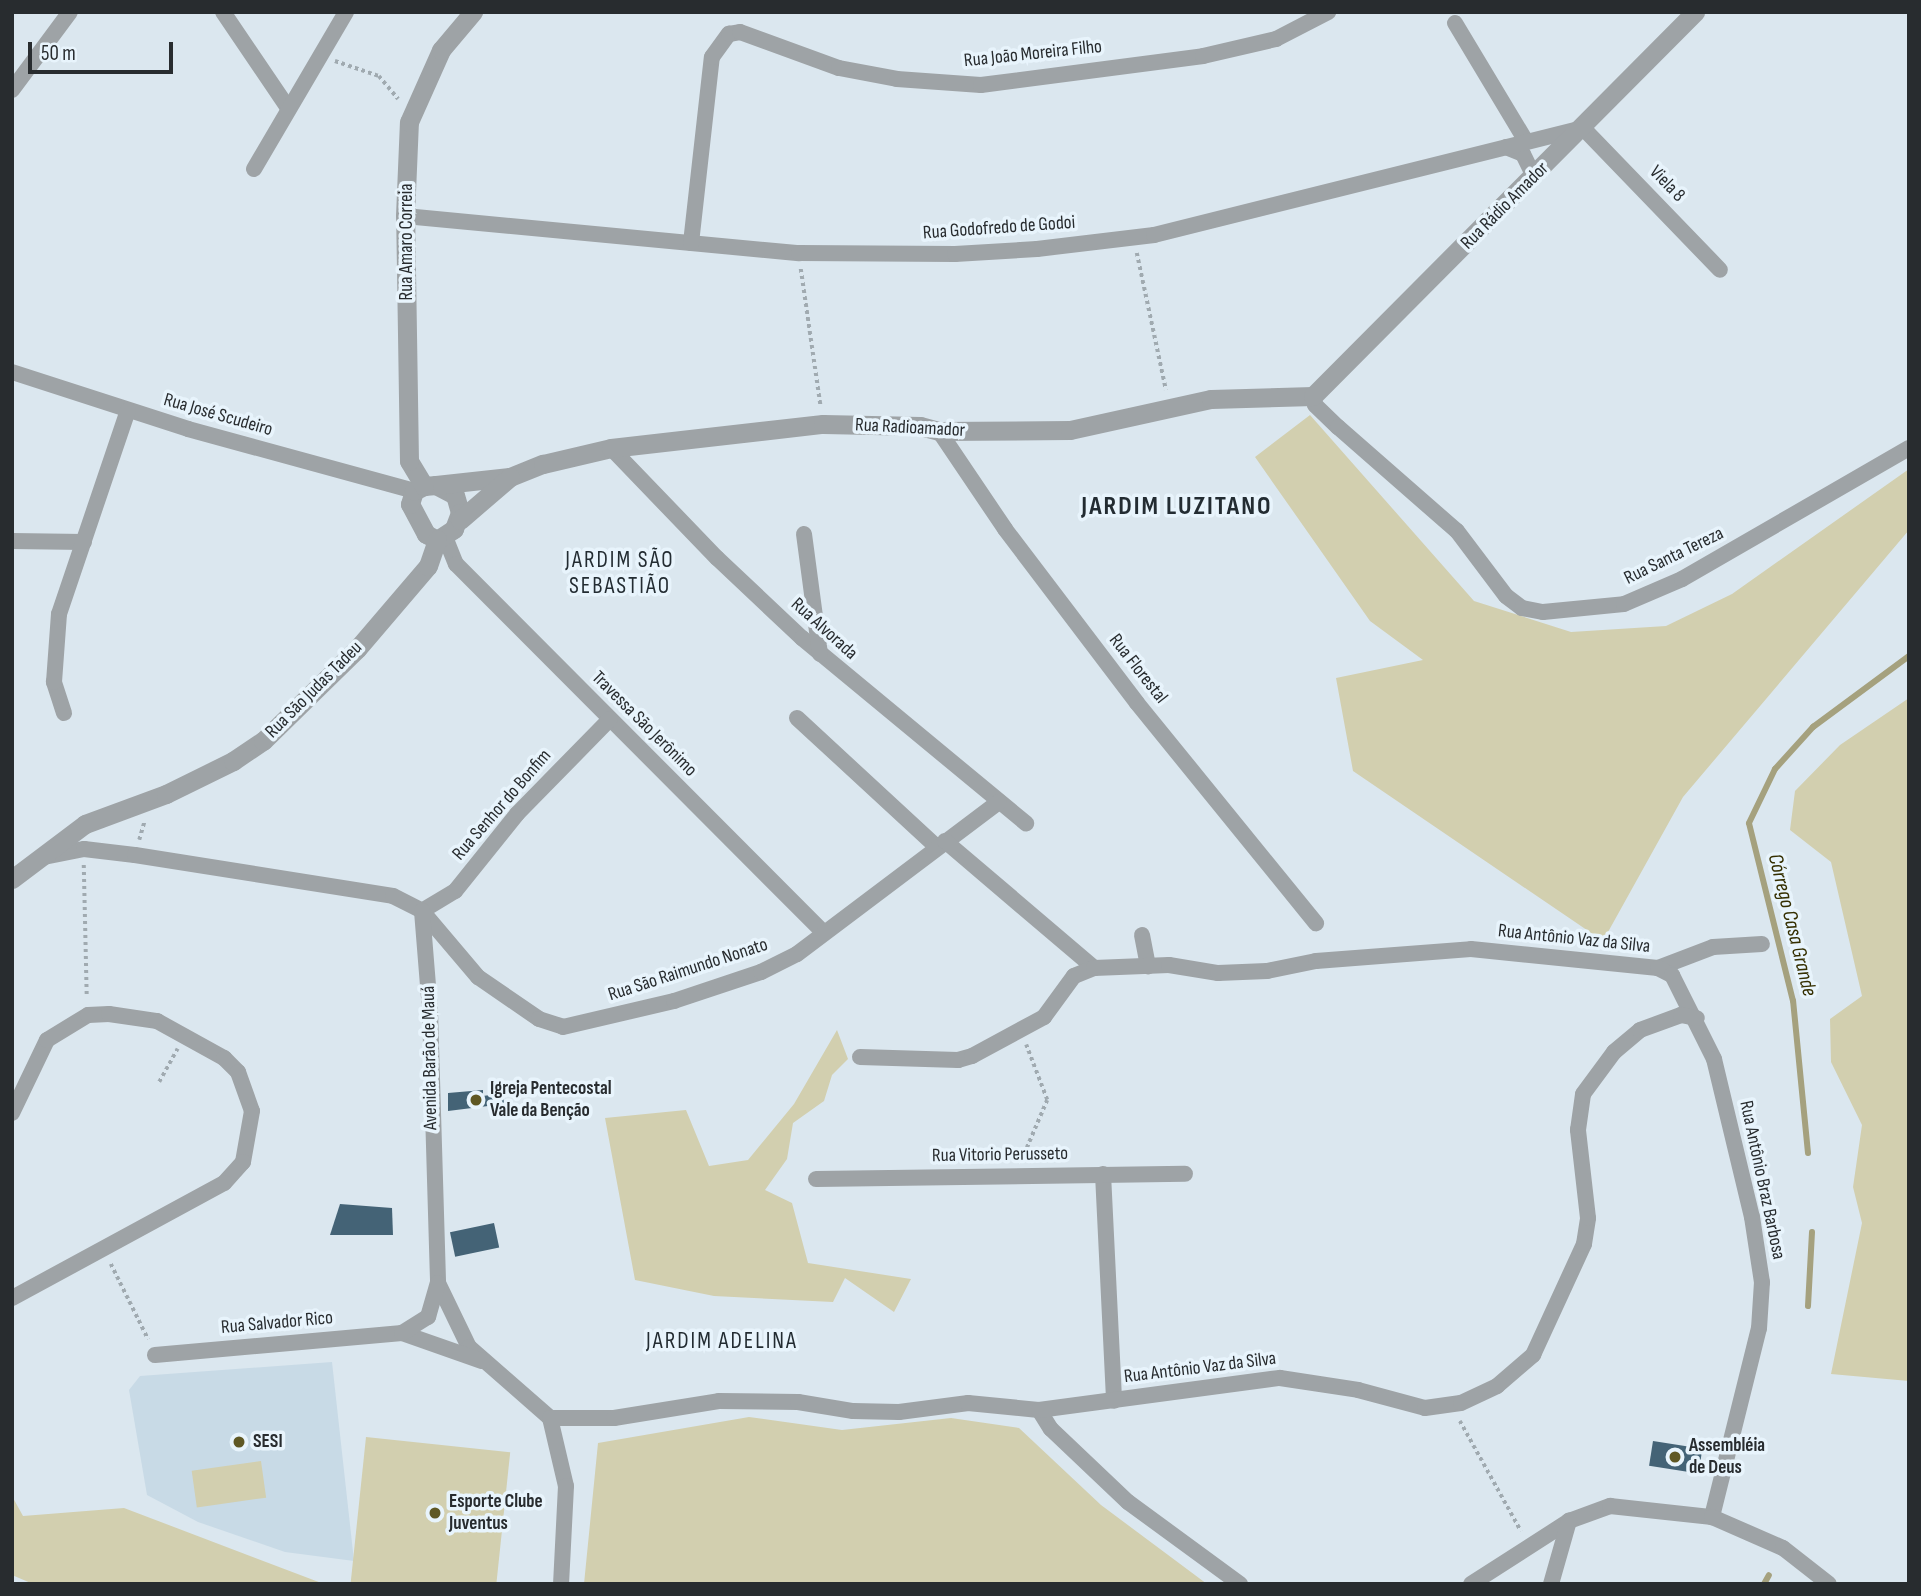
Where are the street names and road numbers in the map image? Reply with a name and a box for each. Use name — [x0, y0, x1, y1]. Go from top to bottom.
street label: Rua João Moreira Filho — [963, 35, 1103, 73]
street label: Rua Rádio Amador — [1456, 157, 1554, 255]
street label: Viela 8 — [1644, 161, 1690, 207]
street label: Rua Amaro Correia — [396, 183, 418, 301]
street label: Rua Godofredo de Godoi — [922, 211, 1076, 245]
street label: Rua José Scudeiro — [161, 389, 275, 441]
street label: Rua Radioamador — [854, 414, 966, 442]
street label: Rua Santa Tereza — [1621, 522, 1727, 590]
street label: Rua Alvorada — [786, 593, 862, 665]
street label: Rua Florestal — [1104, 630, 1172, 708]
street label: Rua São Judas Tadeu — [261, 637, 367, 743]
street label: Travessa São Jerônimo — [586, 666, 702, 782]
street label: Rua Senhor do Bonfim — [448, 745, 556, 865]
street label: Rua Antônio Vaz da Silva — [1497, 920, 1651, 958]
street label: Rua São Raimundo Nonato — [605, 933, 771, 1007]
street label: Avenida Barão de Mauá — [417, 986, 443, 1130]
street label: Rua Antônio Braz Barbosa — [1734, 1099, 1790, 1261]
street label: Rua Vitorio Perusseto — [932, 1142, 1068, 1168]
street label: Rua Salvador Rico — [220, 1307, 334, 1339]
street label: Rua Antônio Vaz da Silva — [1123, 1347, 1277, 1389]

